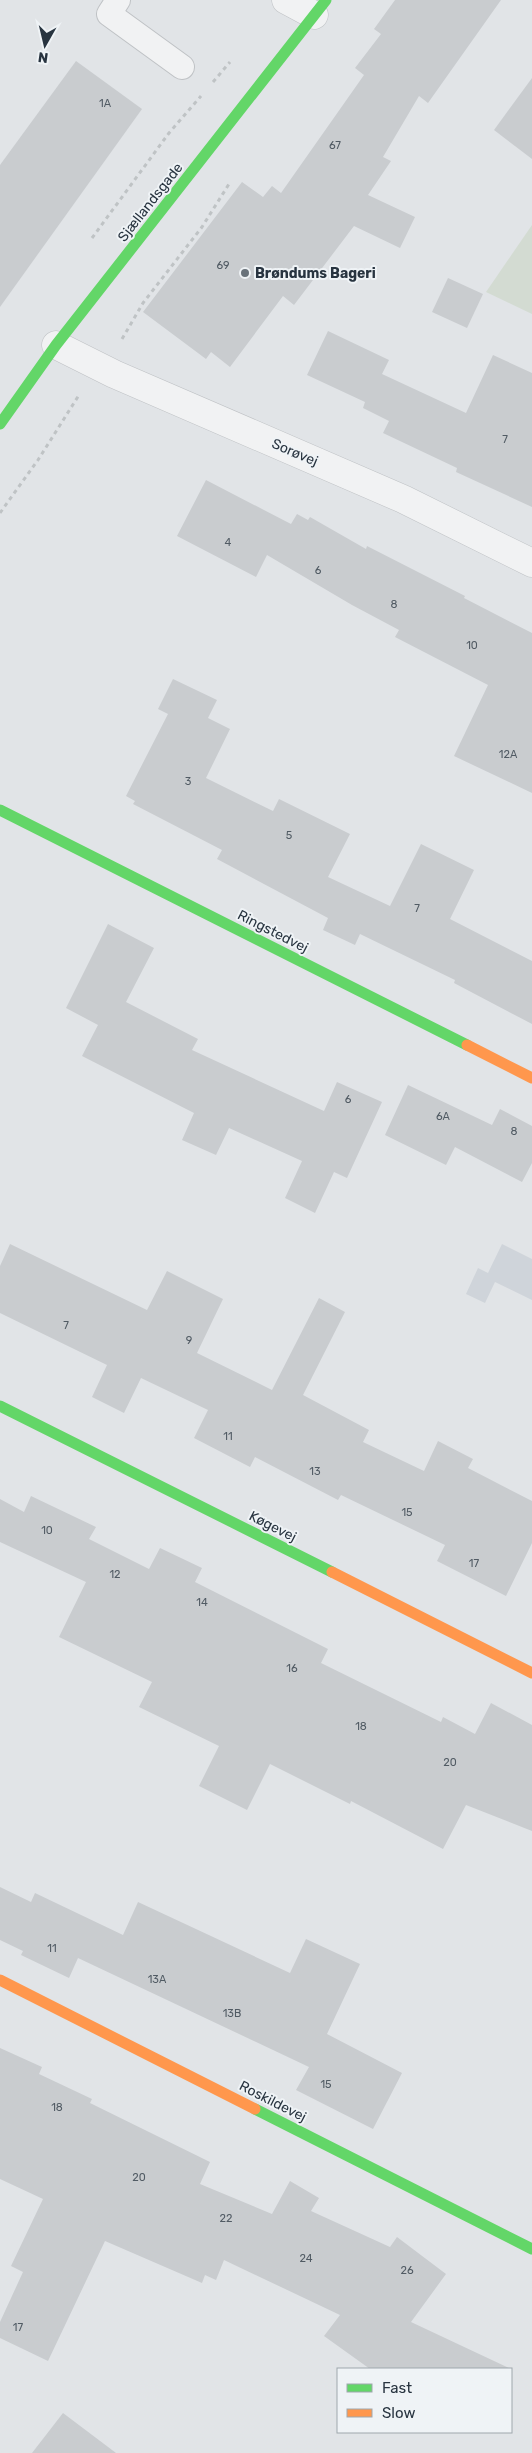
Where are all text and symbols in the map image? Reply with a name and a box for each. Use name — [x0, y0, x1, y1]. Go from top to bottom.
north arrow — [20, 20, 70, 70]
text: N — [37, 48, 49, 66]
house number: 1A — [99, 97, 112, 110]
house number: 67 — [329, 139, 341, 152]
street label: Sjællandsgade — [114, 159, 187, 245]
house number: 69 — [216, 259, 230, 272]
place label: Brøndums Bageri — [255, 265, 376, 282]
marker: Brøndums Bageri — [239, 267, 251, 279]
house number: 7 — [502, 433, 508, 446]
street label: Sorøvej — [269, 435, 320, 470]
house number: 4 — [225, 536, 232, 549]
house number: 6 — [315, 564, 322, 577]
house number: 8 — [391, 598, 398, 611]
house number: 10 — [466, 639, 478, 652]
house number: 12A — [499, 748, 518, 761]
house number: 3 — [185, 775, 192, 788]
house number: 5 — [286, 829, 293, 842]
house number: 7 — [414, 902, 420, 915]
street label: Ringstedvej — [235, 906, 311, 957]
house number: 6 — [345, 1093, 352, 1106]
house number: 6A — [436, 1110, 451, 1123]
house number: 8 — [511, 1125, 518, 1138]
house number: 7 — [63, 1319, 69, 1332]
house number: 9 — [186, 1334, 192, 1347]
house number: 11 — [223, 1430, 233, 1443]
house number: 13 — [309, 1465, 321, 1478]
house number: 15 — [401, 1506, 413, 1519]
street label: Køgevej — [246, 1507, 299, 1546]
house number: 10 — [41, 1524, 53, 1537]
house number: 17 — [469, 1557, 480, 1570]
house number: 12 — [109, 1568, 121, 1581]
house number: 14 — [196, 1596, 208, 1609]
house number: 16 — [286, 1662, 298, 1675]
house number: 18 — [355, 1720, 367, 1733]
house number: 20 — [443, 1756, 457, 1769]
house number: 11 — [47, 1942, 57, 1955]
house number: 13A — [148, 1973, 167, 1986]
house number: 13B — [223, 2007, 241, 2020]
street label: Roskildevej — [236, 2077, 309, 2126]
house number: 15 — [320, 2078, 332, 2091]
house number: 18 — [51, 2101, 63, 2114]
house number: 20 — [132, 2171, 146, 2184]
house number: 22 — [220, 2212, 232, 2225]
house number: 24 — [299, 2252, 313, 2265]
house number: 26 — [400, 2264, 414, 2277]
house number: 17 — [13, 2321, 24, 2334]
legend — [337, 2368, 512, 2433]
text: Fast — [382, 2379, 412, 2397]
text: Slow — [382, 2404, 415, 2422]

